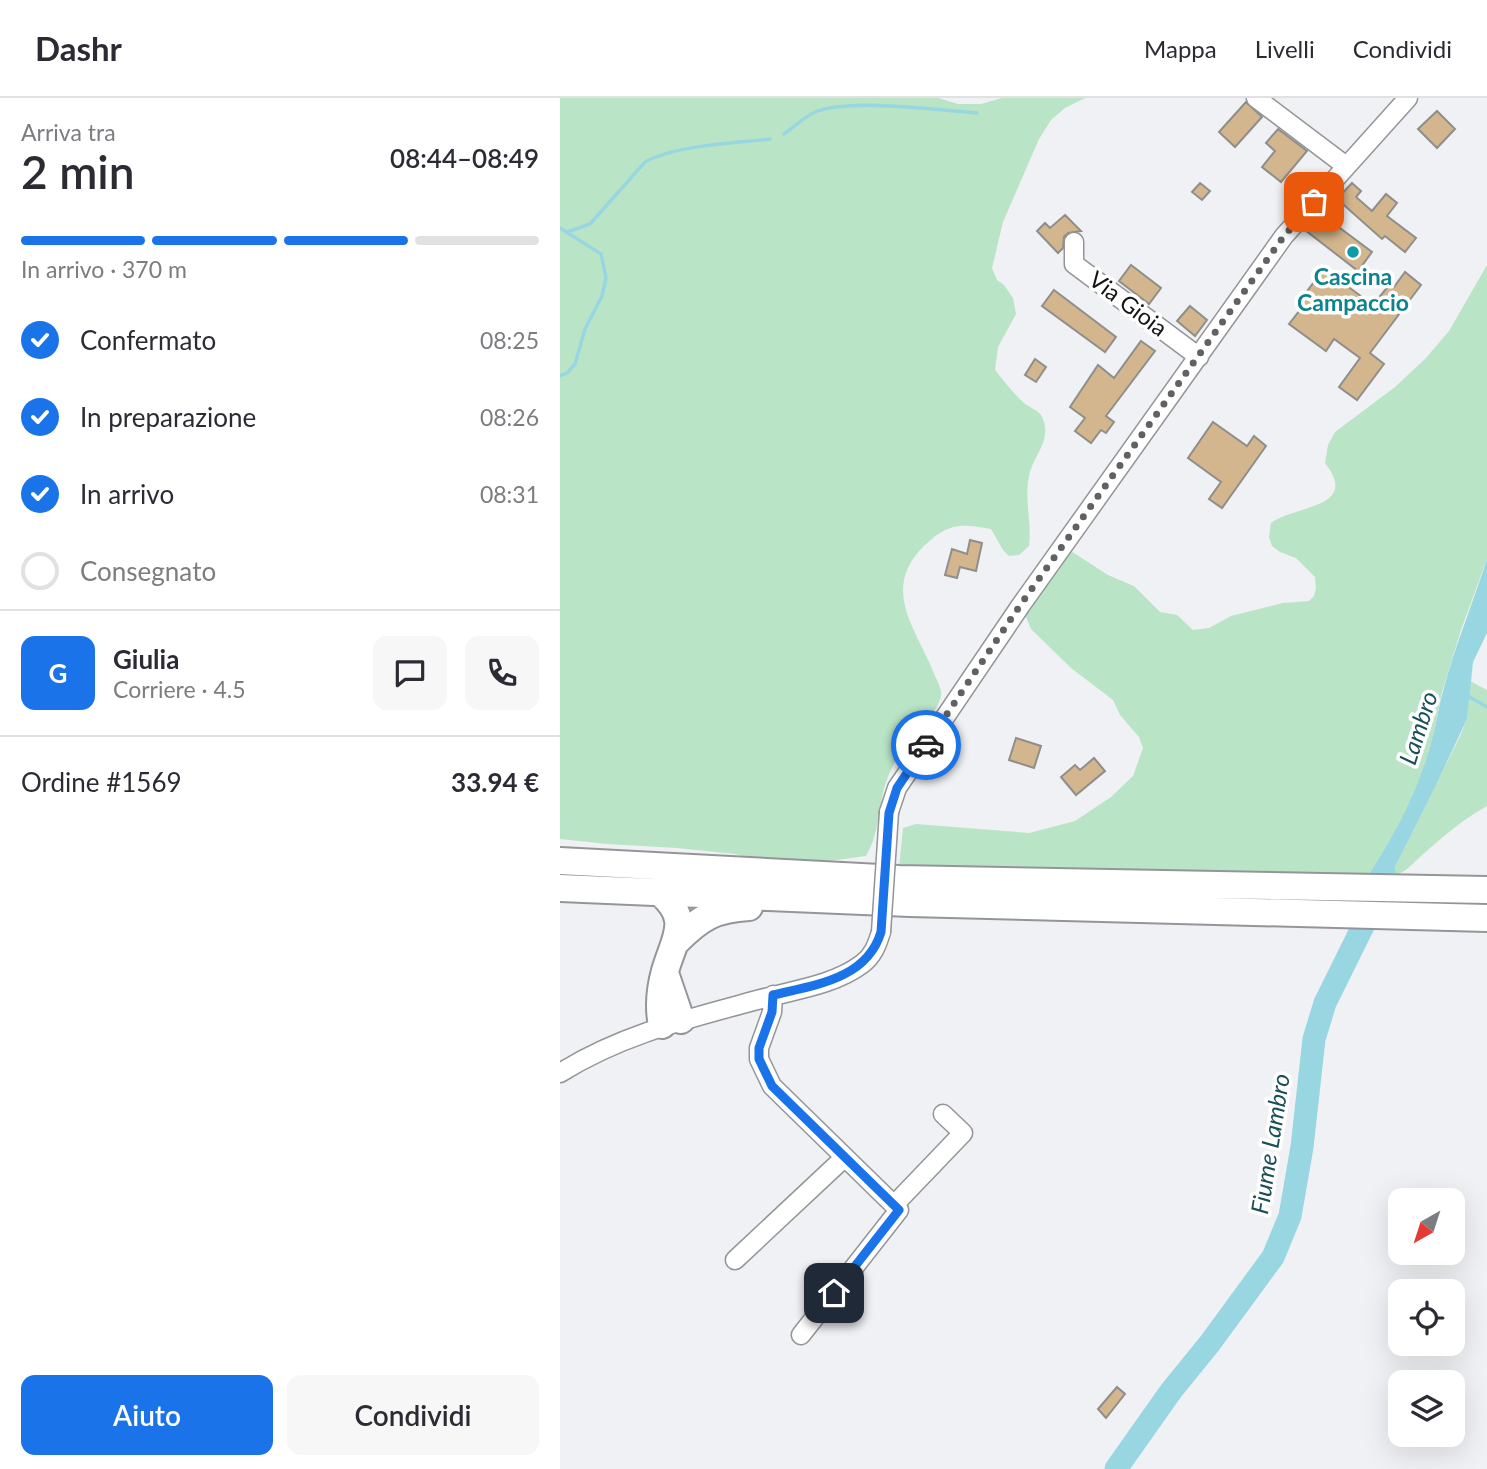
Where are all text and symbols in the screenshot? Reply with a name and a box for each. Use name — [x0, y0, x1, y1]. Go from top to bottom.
text: Dashr — [35, 28, 122, 68]
text: Mappa — [1144, 34, 1217, 63]
text: Livelli — [1255, 34, 1315, 63]
text: Condividi — [1353, 34, 1452, 63]
text: Arriva tra — [21, 118, 116, 146]
text: 08:44–08:49 — [390, 142, 539, 174]
text: 2 min — [21, 144, 135, 199]
pin — [1284, 172, 1344, 232]
icon: bag — [1295, 183, 1333, 221]
marker: Cascina Campaccio — [1345, 244, 1361, 260]
text: In arrivo · 370 m — [21, 255, 187, 283]
place label: Cascina Campaccio — [1297, 262, 1409, 316]
street label: Via Gioia — [1084, 265, 1173, 342]
icon: check — [21, 321, 59, 359]
text: Confermato — [80, 324, 216, 356]
text: 08:25 — [480, 326, 539, 354]
icon: check — [21, 398, 59, 436]
text: In preparazione — [80, 401, 256, 433]
text: 08:26 — [480, 403, 539, 431]
icon: check — [21, 475, 59, 513]
text: In arrivo — [80, 478, 174, 510]
text: 08:31 — [480, 480, 539, 508]
text: Consegnato — [80, 555, 216, 587]
button: chat — [373, 636, 447, 710]
button: phone — [465, 636, 539, 710]
text: Giulia — [113, 643, 179, 675]
text: G — [49, 657, 67, 689]
text: Corriere · 4.5 — [113, 675, 246, 703]
water label: Lambro — [1392, 687, 1443, 768]
courier — [891, 710, 961, 780]
icon: car — [907, 726, 945, 764]
text: Ordine #1569 — [21, 766, 182, 798]
text: 33.94 € — [451, 766, 539, 798]
water label: Fiume Lambro — [1244, 1071, 1295, 1216]
north arrow — [1388, 1188, 1465, 1265]
map controls — [1388, 1188, 1465, 1447]
pin — [804, 1263, 864, 1323]
icon: home — [815, 1274, 853, 1312]
button: locate — [1388, 1279, 1465, 1356]
button: layers — [1388, 1370, 1465, 1447]
button: Aiuto — [21, 1375, 273, 1455]
button: Condividi — [287, 1375, 539, 1455]

